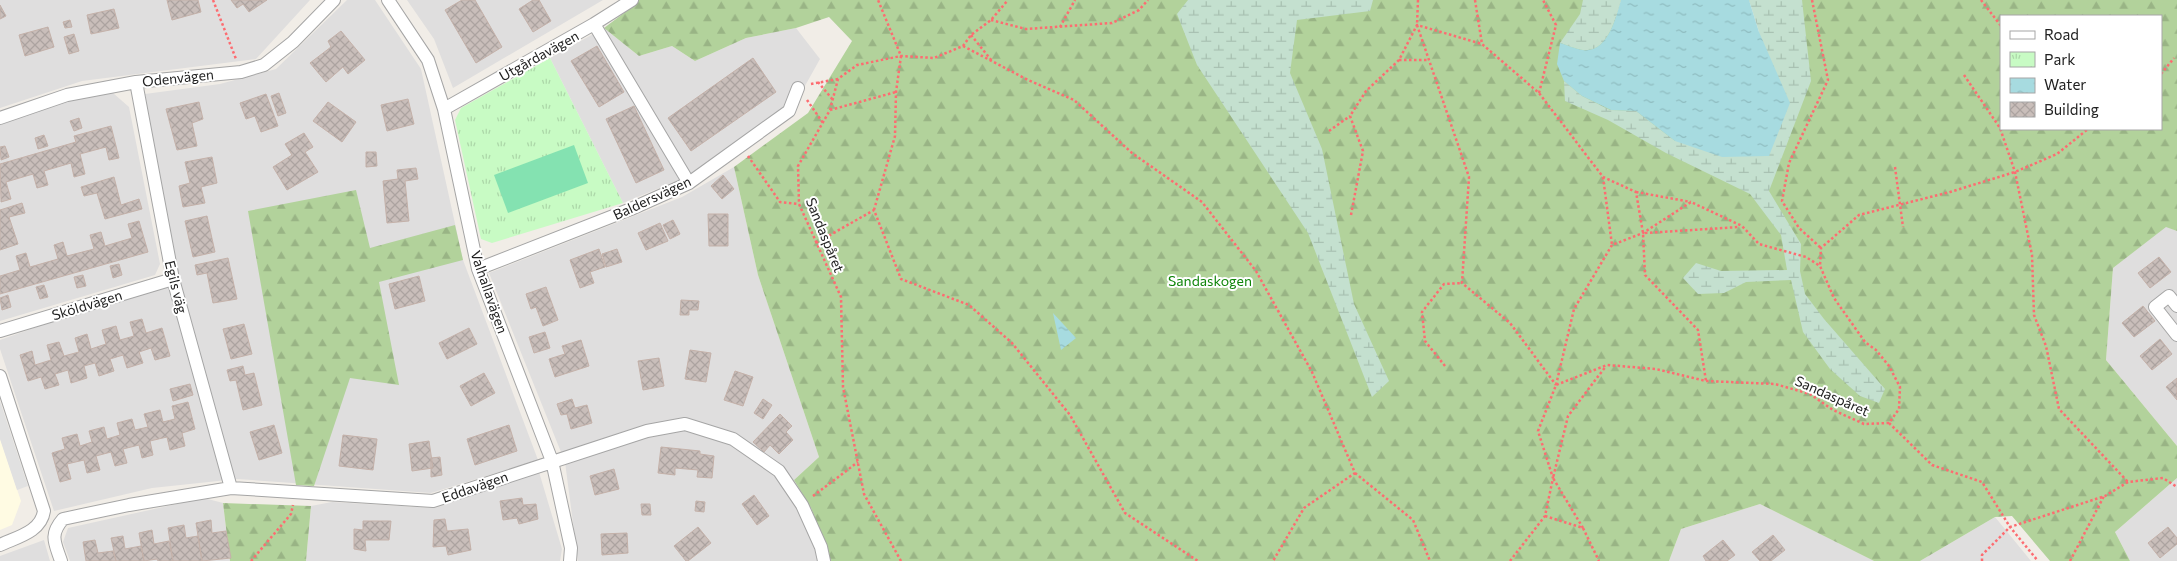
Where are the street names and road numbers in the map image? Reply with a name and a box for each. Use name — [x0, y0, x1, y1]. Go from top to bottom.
street label: Utgårdavägen — [496, 27, 582, 84]
street label: Odenvägen — [141, 65, 215, 90]
street label: Baldersvägen — [610, 172, 694, 223]
street label: Sandaspåret — [803, 195, 848, 275]
street label: Valhallavägen — [467, 248, 512, 336]
street label: Egils väg — [162, 259, 191, 316]
street label: Sköldvägen — [50, 286, 124, 323]
street label: Sandaspåret — [1793, 372, 1872, 420]
street label: Eddavägen — [440, 467, 510, 506]

